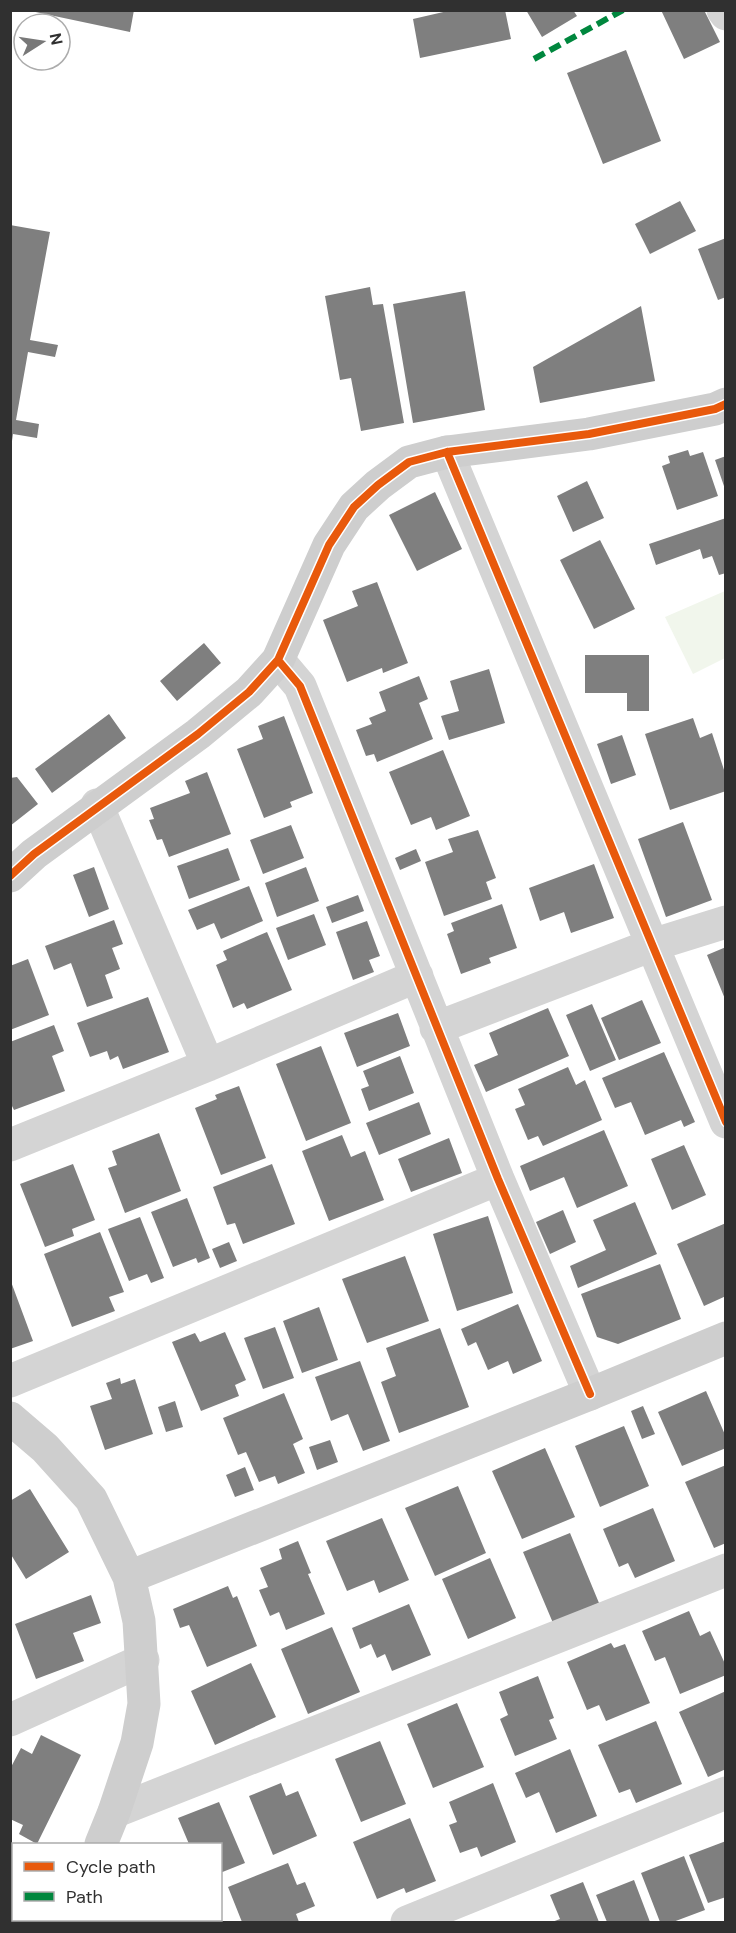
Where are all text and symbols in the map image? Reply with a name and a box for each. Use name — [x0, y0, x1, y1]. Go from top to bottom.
north arrow — [12, 12, 72, 72]
text: N — [45, 31, 68, 47]
legend — [12, 1843, 222, 1921]
text: Cycle path — [66, 1855, 156, 1879]
text: Path — [66, 1885, 103, 1909]

